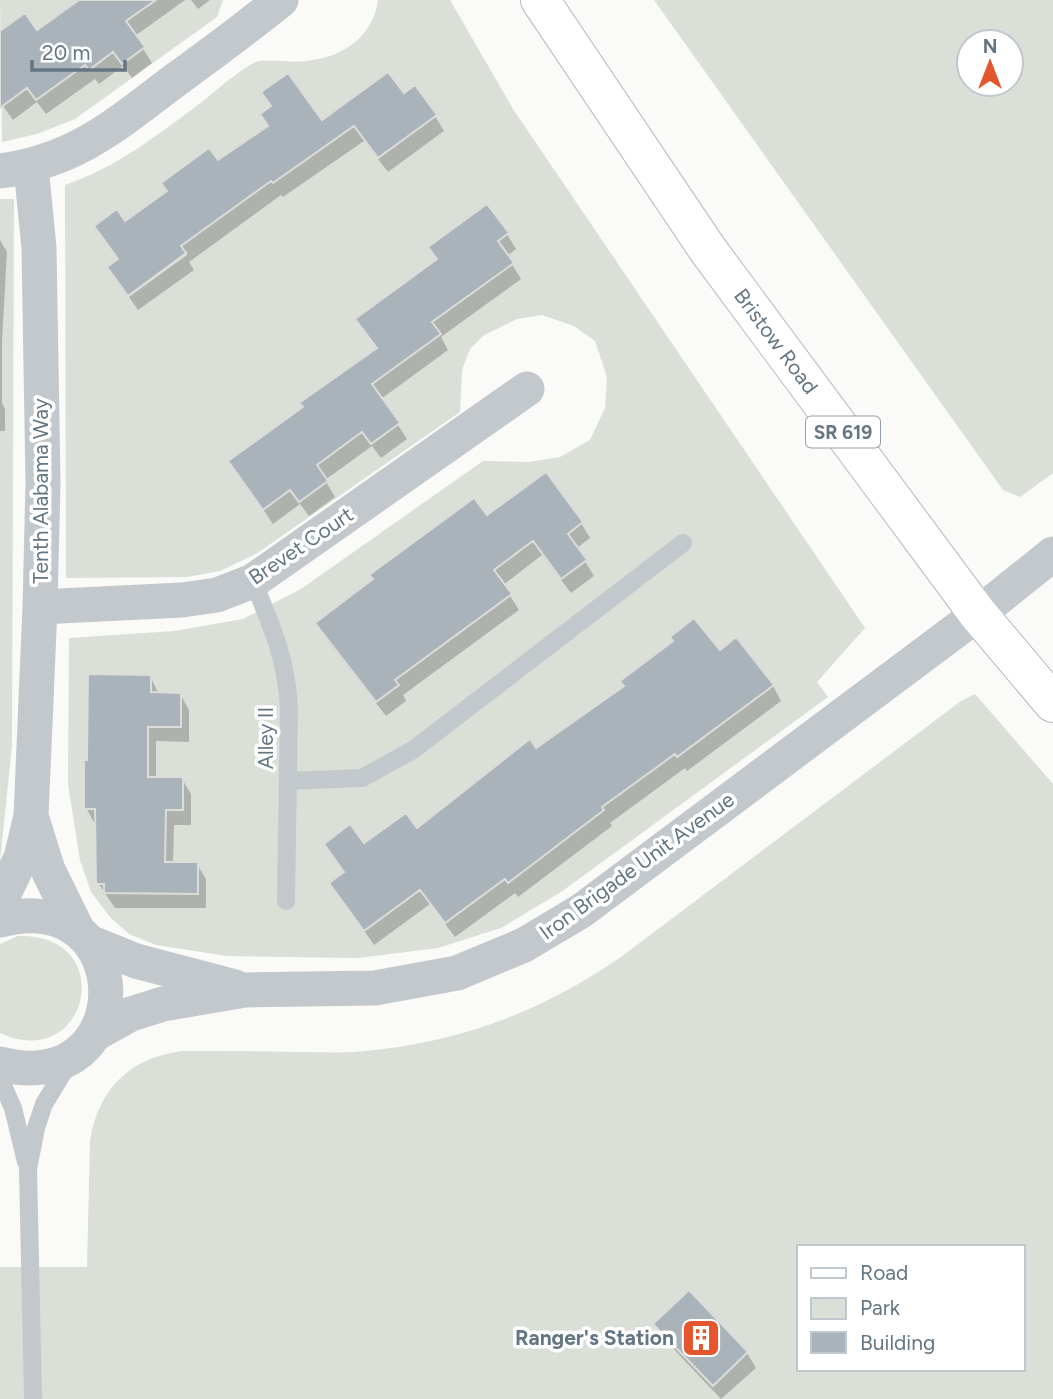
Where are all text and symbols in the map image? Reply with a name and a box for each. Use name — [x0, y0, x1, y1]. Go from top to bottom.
scale bar — [32, 28, 124, 72]
north arrow — [955, 28, 1025, 98]
text: N — [983, 35, 997, 58]
text: 20 m — [42, 40, 90, 65]
street label: Bristow Road — [729, 284, 823, 399]
street label: Tenth Alabama Way — [28, 398, 53, 584]
road number: SR 619 — [806, 416, 880, 448]
street label: Brevet Court — [244, 502, 358, 590]
street label: Alley II — [253, 707, 278, 769]
street label: Iron Brigade Unit Avenue — [535, 787, 739, 945]
legend — [797, 1245, 1025, 1371]
text: Road — [860, 1260, 908, 1285]
text: Park — [860, 1295, 901, 1320]
building icon: Ranger's Station — [680, 1317, 722, 1359]
place label: Ranger's Station — [515, 1325, 674, 1350]
text: Building — [860, 1330, 935, 1355]

